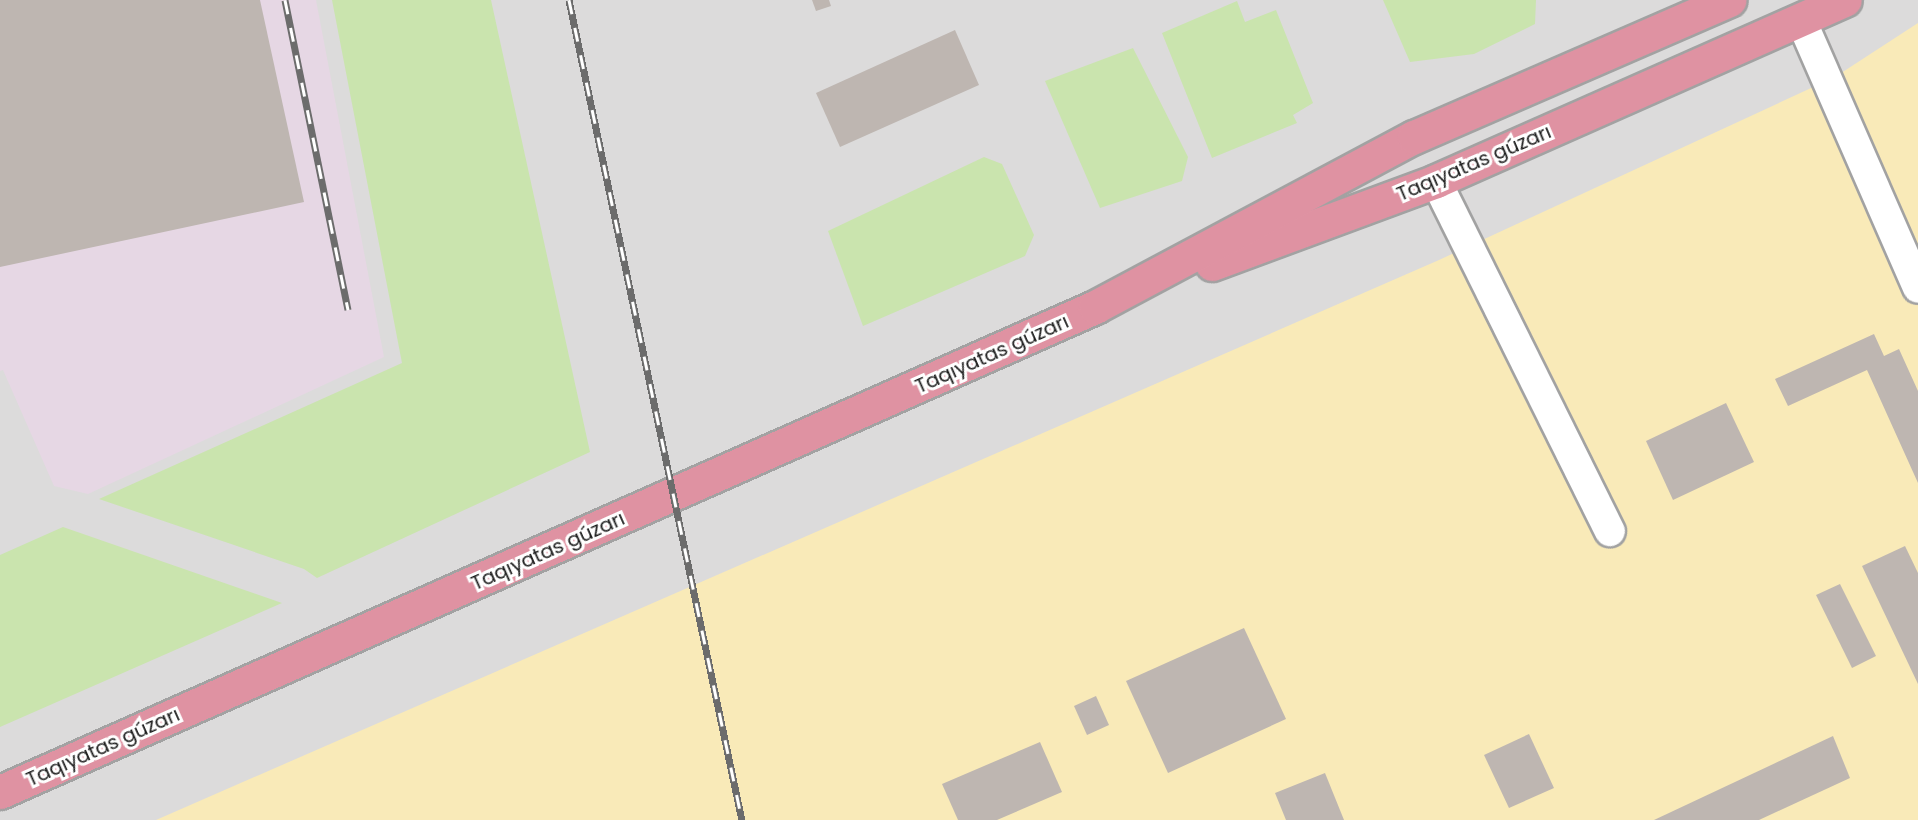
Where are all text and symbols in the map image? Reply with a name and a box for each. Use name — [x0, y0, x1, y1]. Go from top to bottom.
street label: Taqıyatas gúzarı — [1393, 120, 1555, 206]
street label: Taqıyatas gúzarı — [912, 309, 1072, 399]
street label: Taqıyatas gúzarı — [468, 506, 628, 596]
street label: Taqıyatas gúzarı — [23, 702, 183, 792]

